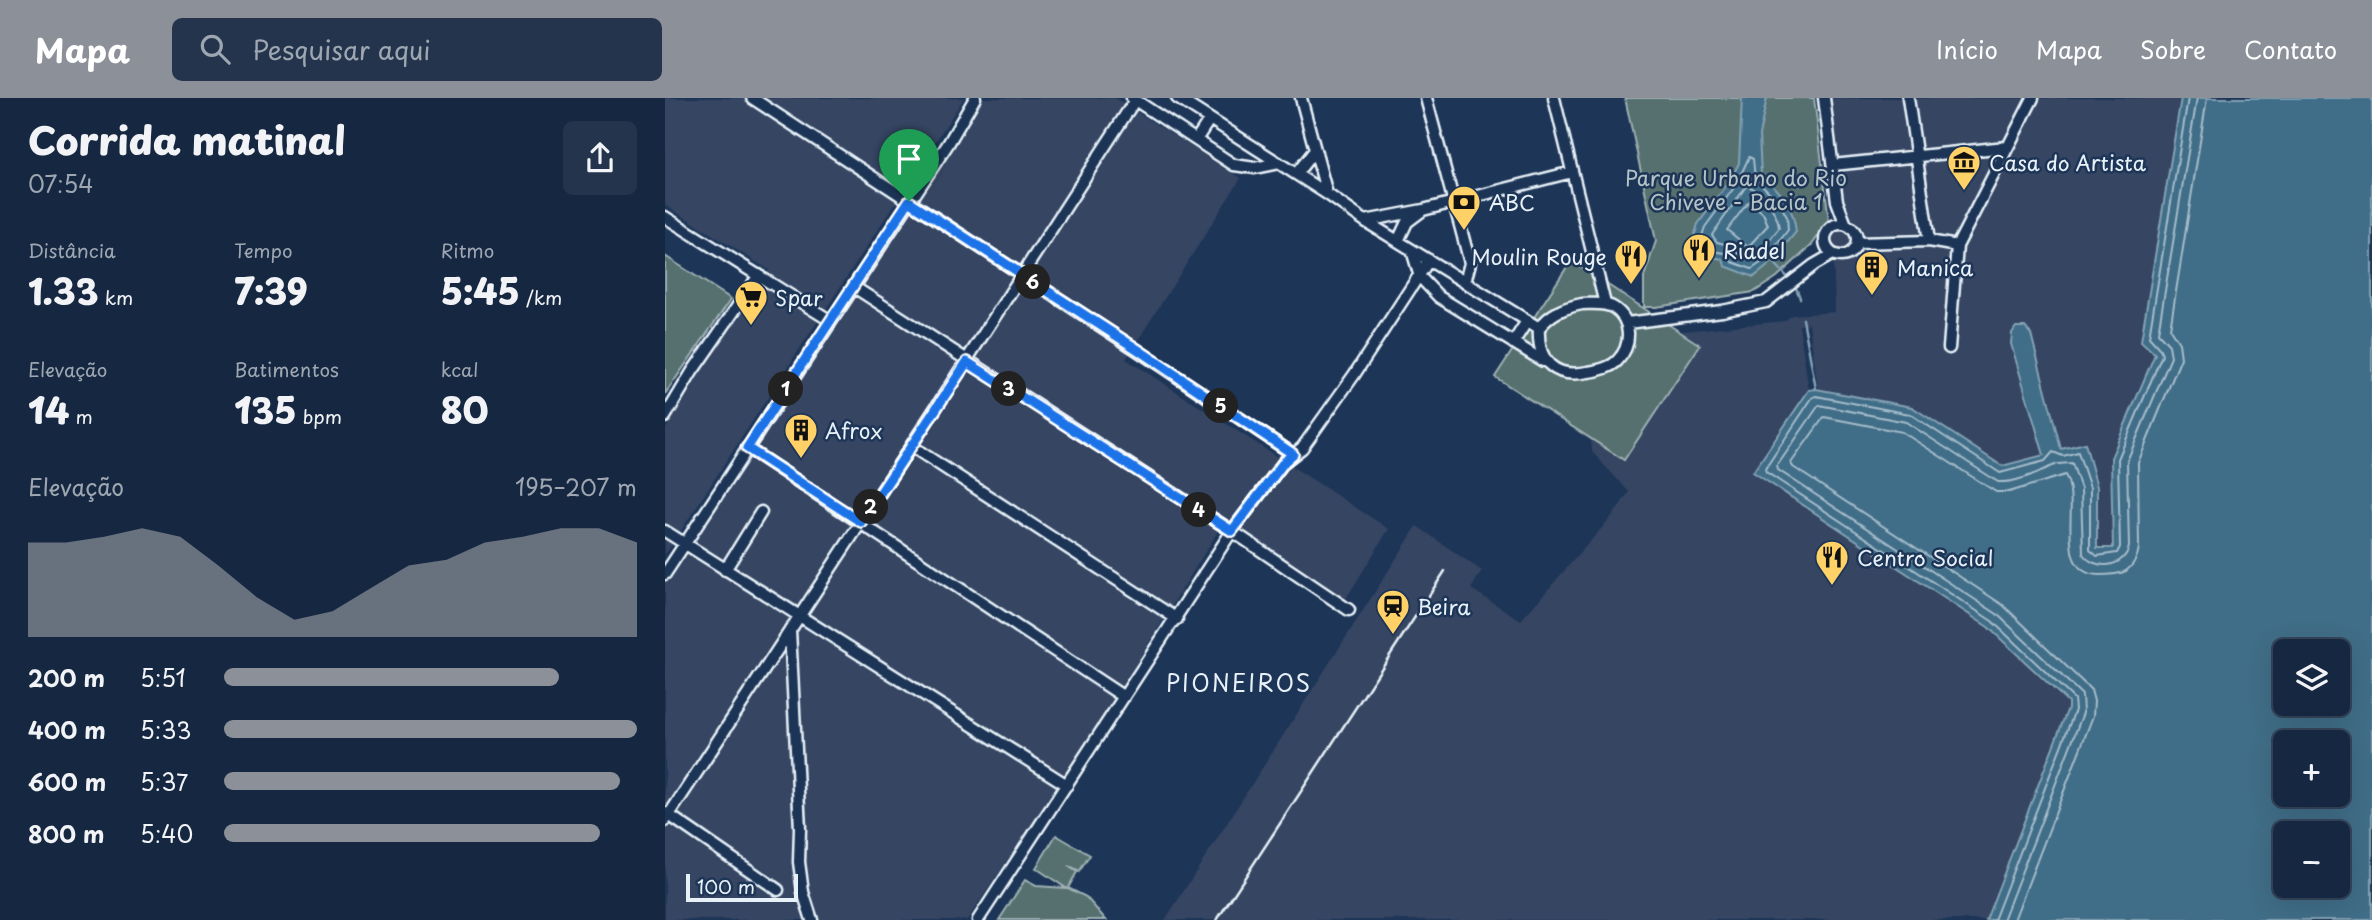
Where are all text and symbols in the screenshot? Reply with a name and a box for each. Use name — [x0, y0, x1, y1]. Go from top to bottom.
search box — [172, 18, 662, 81]
text: Mapa — [35, 24, 130, 74]
icon: search — [196, 30, 234, 68]
text: Pesquisar aqui — [252, 30, 431, 69]
text: Início — [1936, 31, 1998, 67]
text: Mapa — [2036, 31, 2102, 67]
text: Sobre — [2140, 31, 2206, 67]
text: Contato — [2244, 31, 2337, 67]
text: Corrida matinal — [28, 111, 345, 168]
button: share — [563, 121, 637, 195]
pin — [879, 129, 939, 201]
icon: arrive — [890, 140, 928, 178]
museum icon: Casa do Artista — [1945, 143, 1983, 192]
place label: Casa do Artista — [1989, 146, 2147, 178]
park label: Parque Urbano do Rio Chiveve - Bacia 1 — [1625, 161, 1847, 217]
text: 07:54 — [28, 166, 93, 201]
bank icon: ABC — [1445, 183, 1483, 232]
place label: ABC — [1489, 186, 1535, 218]
restaurant icon: Riadel — [1680, 231, 1718, 280]
place label: Riadel — [1723, 234, 1785, 266]
text: Distância — [28, 236, 116, 264]
text: Tempo — [234, 236, 292, 264]
text: Ritmo — [441, 236, 494, 264]
restaurant icon: Moulin Rouge — [1612, 237, 1650, 286]
place label: Moulin Rouge — [1471, 240, 1607, 272]
building icon: Manica — [1853, 248, 1891, 297]
place label: Manica — [1897, 251, 1974, 283]
text: 1.33 — [28, 264, 99, 317]
text: 7:39 — [234, 264, 308, 317]
text: 5:45 — [441, 264, 520, 317]
pin: 6 — [1015, 264, 1051, 300]
text: 6 — [1026, 267, 1039, 295]
supermarket icon: Spar — [732, 278, 770, 327]
place label: Spar — [775, 281, 823, 313]
text: km — [99, 283, 133, 311]
text: /km — [520, 283, 562, 311]
text: Elevação — [28, 355, 107, 383]
text: Batimentos — [234, 355, 339, 383]
text: kcal — [441, 355, 479, 383]
pin: 1 — [769, 372, 803, 406]
pin: 3 — [991, 372, 1027, 406]
text: 1 — [781, 374, 790, 402]
text: 3 — [1002, 374, 1015, 402]
text: 14 — [28, 383, 69, 436]
text: 135 — [234, 383, 297, 436]
text: 80 — [441, 383, 489, 436]
pin: 5 — [1203, 388, 1239, 424]
text: 5 — [1214, 391, 1227, 419]
text: m — [69, 402, 93, 430]
text: bpm — [297, 402, 342, 430]
building icon: Afrox — [782, 411, 820, 460]
place label: Afrox — [825, 414, 882, 446]
text: Elevação — [28, 469, 124, 504]
text: 195–207 m — [515, 469, 637, 504]
pin: 2 — [853, 490, 889, 524]
text: 2 — [864, 492, 877, 520]
pin: 4 — [1181, 492, 1217, 528]
text: 4 — [1192, 495, 1205, 523]
restaurant icon: Centro Social — [1813, 538, 1851, 587]
place label: Centro Social — [1857, 541, 1993, 573]
station icon: Beira — [1374, 587, 1412, 636]
place label: Beira — [1417, 590, 1471, 622]
map controls — [2273, 639, 2350, 898]
button: layers — [2273, 639, 2350, 716]
text: 200 m — [28, 660, 105, 695]
text: 5:51 — [140, 660, 186, 695]
district label: PIONEIROS — [1166, 665, 1312, 700]
text: 400 m — [28, 712, 106, 747]
text: 5:33 — [140, 712, 192, 747]
button: + — [2273, 730, 2350, 807]
text: 600 m — [28, 764, 106, 799]
text: 5:37 — [140, 764, 188, 799]
text: 800 m — [28, 816, 105, 851]
text: 5:40 — [140, 816, 193, 851]
button: − — [2273, 821, 2350, 898]
scale bar — [686, 871, 798, 903]
text: 100 m — [697, 872, 755, 900]

